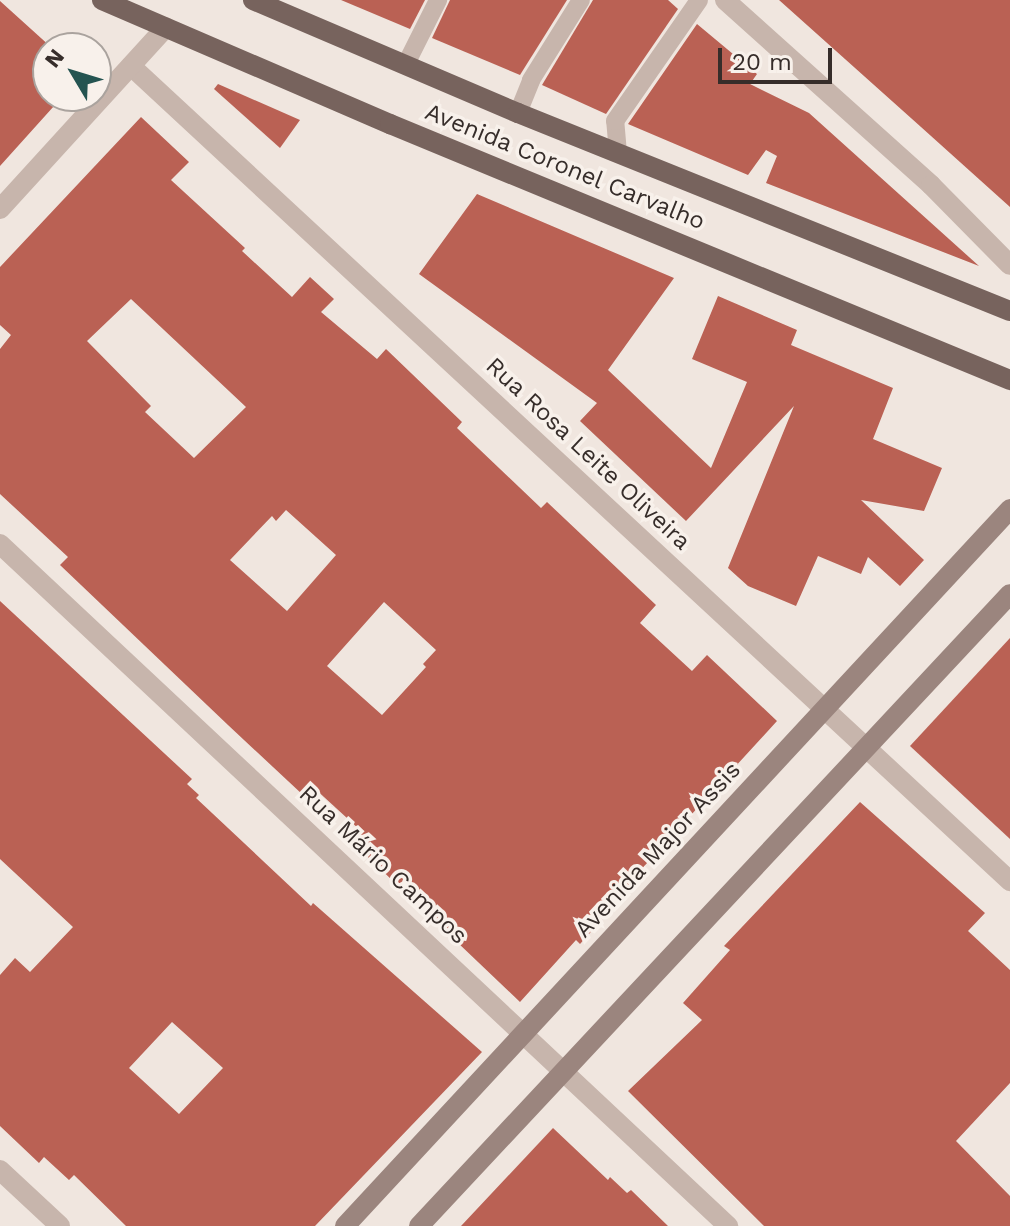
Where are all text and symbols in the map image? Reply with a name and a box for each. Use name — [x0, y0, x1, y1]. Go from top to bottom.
north arrow — [32, 32, 112, 112]
scale bar — [722, 32, 836, 82]
text: N — [39, 44, 69, 72]
text: 20 m — [732, 48, 792, 76]
street label: Avenida Coronel Carvalho — [420, 97, 710, 237]
street label: Rua Rosa Leite Oliveira — [479, 351, 697, 557]
street label: Avenida Major Assis — [568, 755, 748, 945]
street label: Rua Mário Campos — [293, 779, 473, 951]

